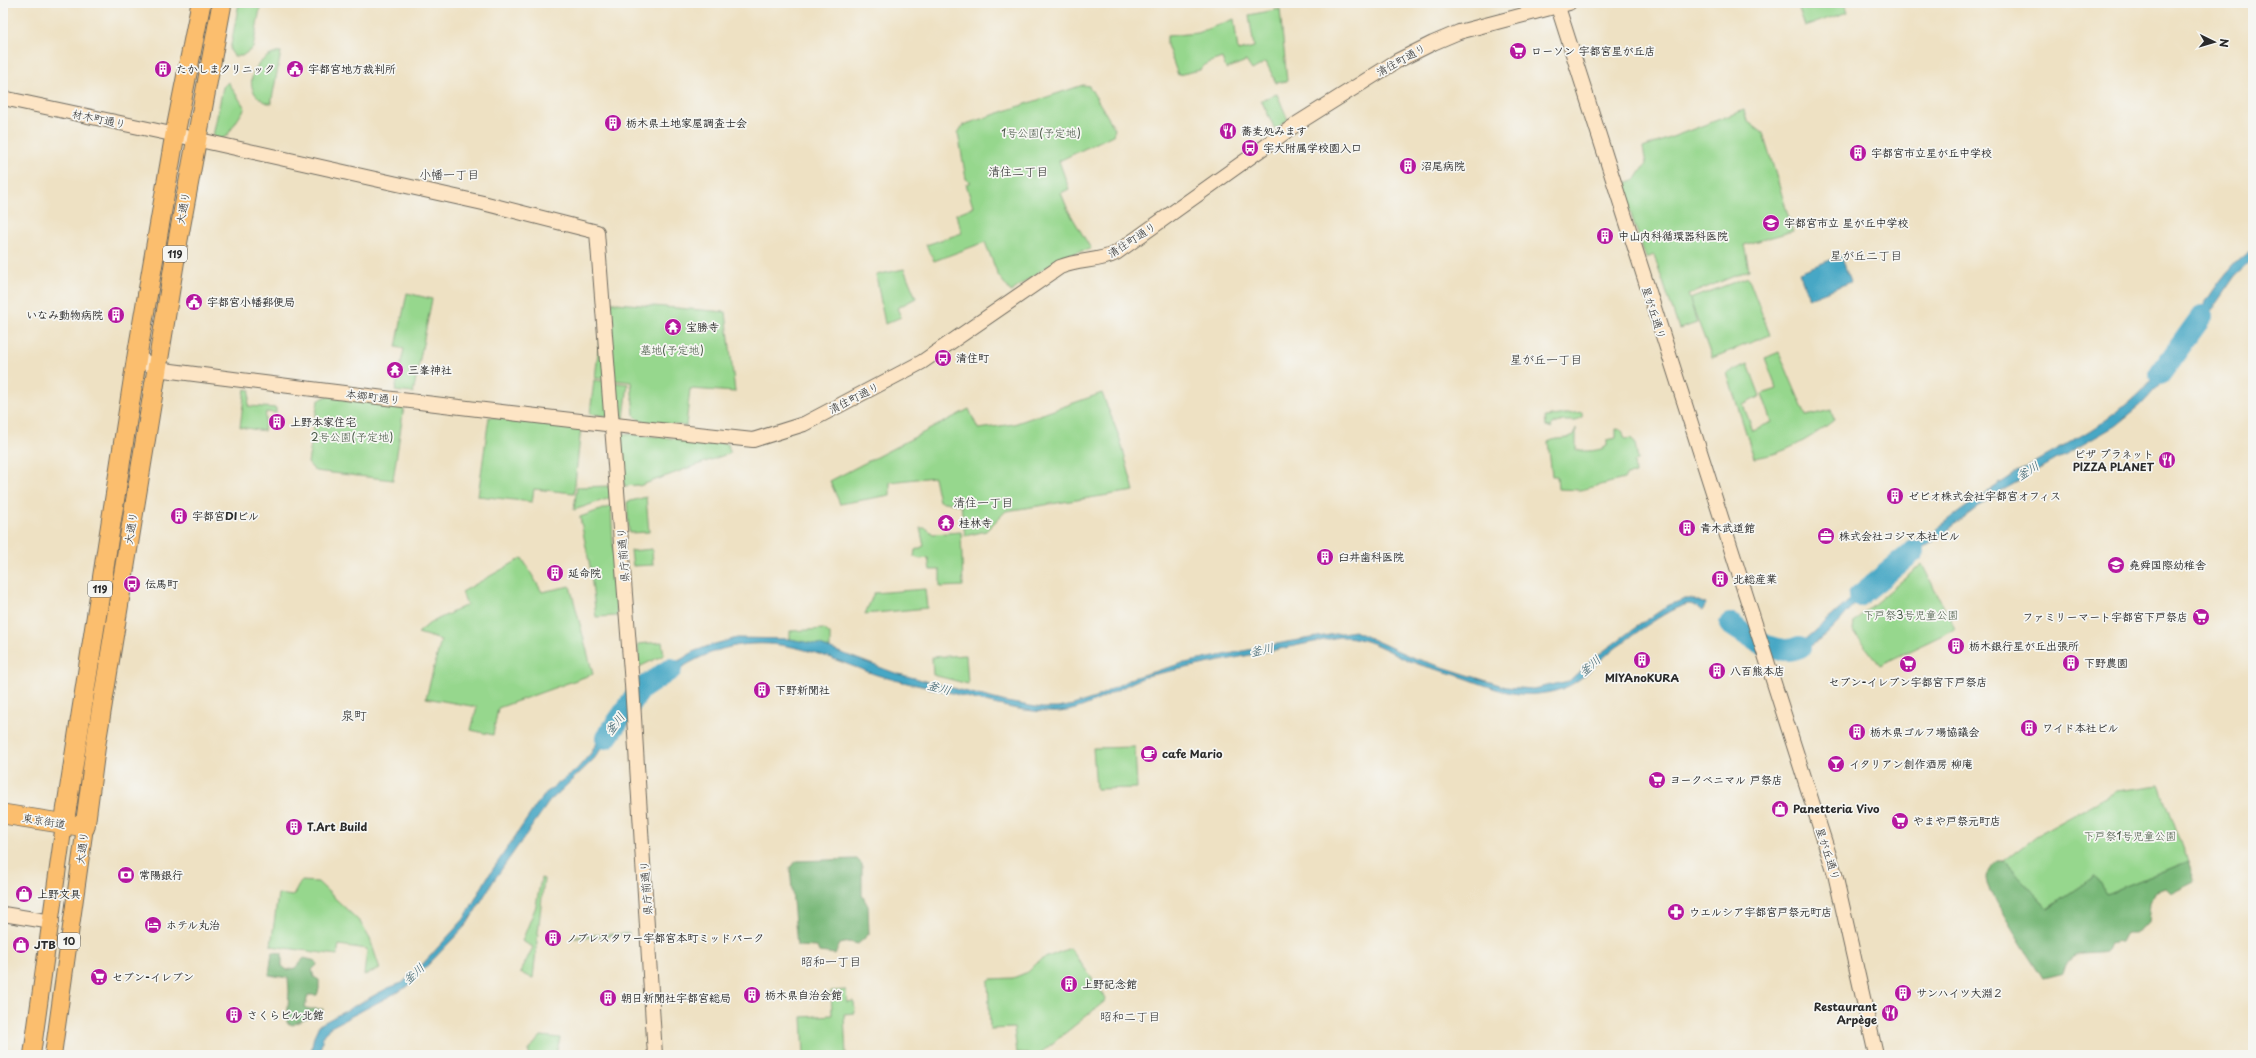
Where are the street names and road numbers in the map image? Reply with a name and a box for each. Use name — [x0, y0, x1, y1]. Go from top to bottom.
street label: 清住町通り — [1373, 39, 1429, 80]
street label: 材木町通り — [70, 104, 128, 133]
street label: 大通り — [171, 190, 194, 226]
street label: 清住町通り — [1104, 217, 1159, 262]
road number: 119 — [163, 246, 187, 262]
street label: 星が丘通り — [1638, 284, 1671, 342]
street label: 清住町通り — [825, 377, 882, 418]
street label: 本郷町通り — [345, 385, 401, 408]
street label: 大通り — [120, 510, 141, 546]
street label: 県庁前通り — [612, 527, 633, 583]
road number: 119 — [88, 581, 112, 597]
street label: 東京街道 — [21, 809, 67, 832]
street label: 星が丘通り — [1812, 825, 1845, 883]
street label: 大通り — [71, 830, 92, 865]
street label: 県庁前通り — [635, 860, 656, 916]
road number: 10 — [58, 933, 80, 949]

